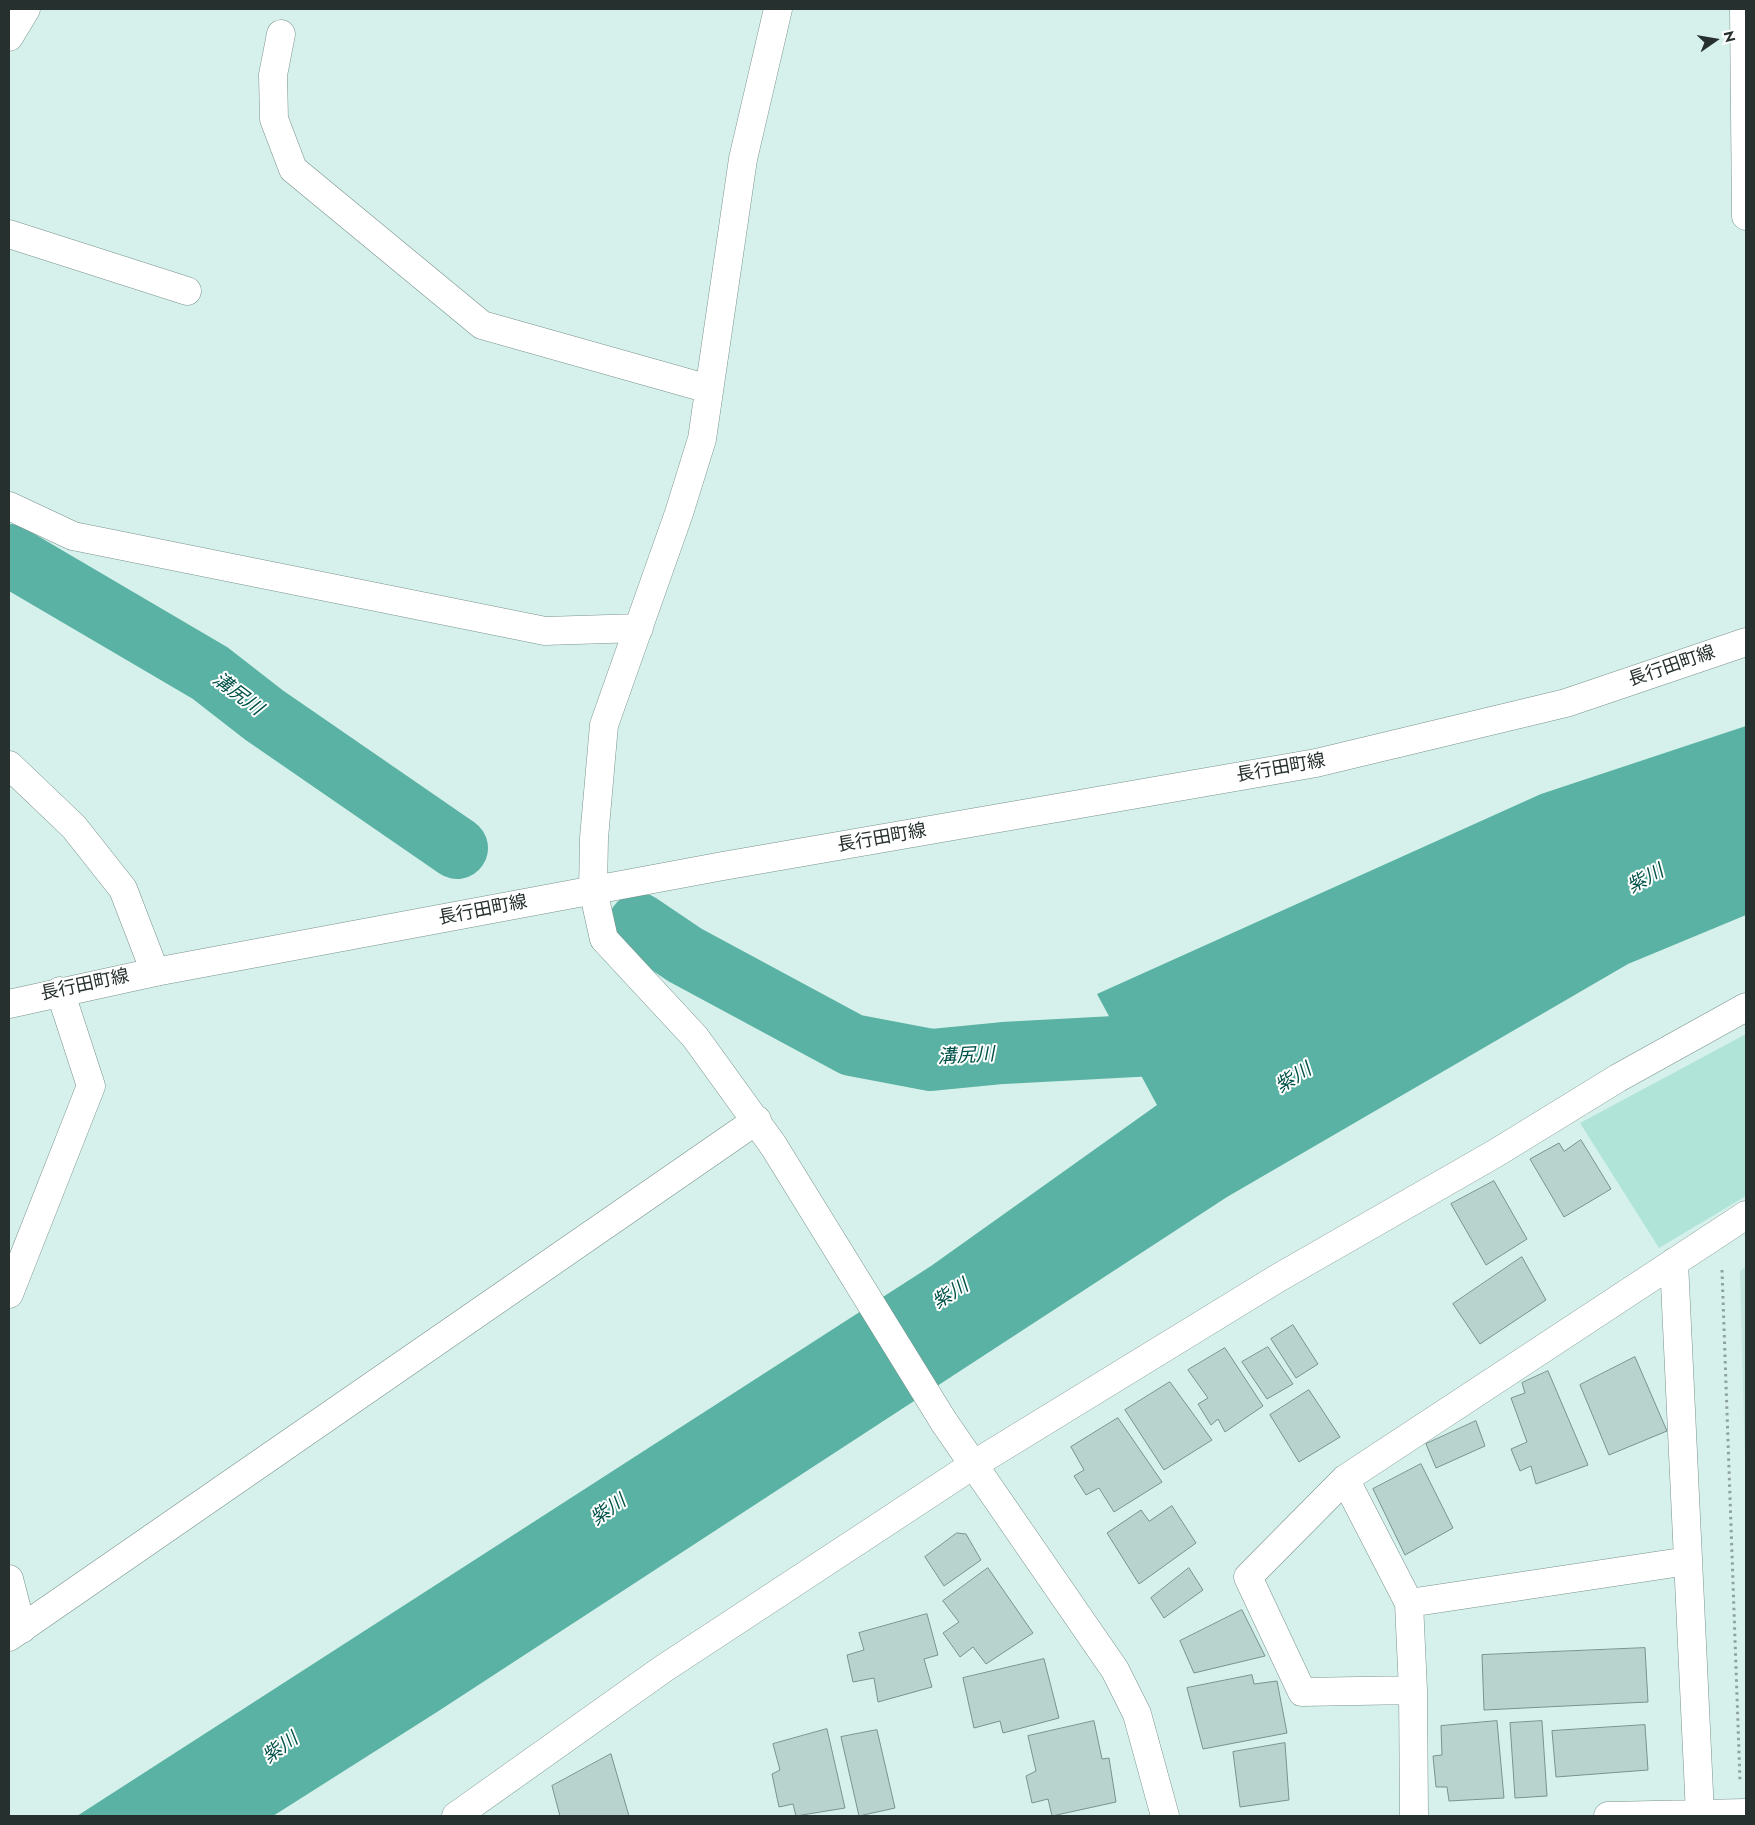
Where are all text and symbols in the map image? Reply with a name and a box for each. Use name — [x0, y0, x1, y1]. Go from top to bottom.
north arrow — [1690, 15, 1740, 65]
text: N — [1719, 29, 1741, 44]
street label: 長行田町線 — [1626, 642, 1718, 692]
water label: 溝尻川 — [207, 669, 267, 721]
street label: 長行田町線 — [1235, 751, 1327, 787]
street label: 長行田町線 — [836, 821, 928, 857]
water label: 紫川 — [1624, 861, 1668, 899]
street label: 長行田町線 — [437, 892, 529, 930]
street label: 長行田町線 — [39, 966, 131, 1006]
water label: 溝尻川 — [937, 1044, 995, 1070]
water label: 紫川 — [1272, 1059, 1316, 1099]
water label: 紫川 — [929, 1275, 973, 1315]
water label: 紫川 — [587, 1491, 631, 1531]
water label: 紫川 — [259, 1729, 303, 1769]

